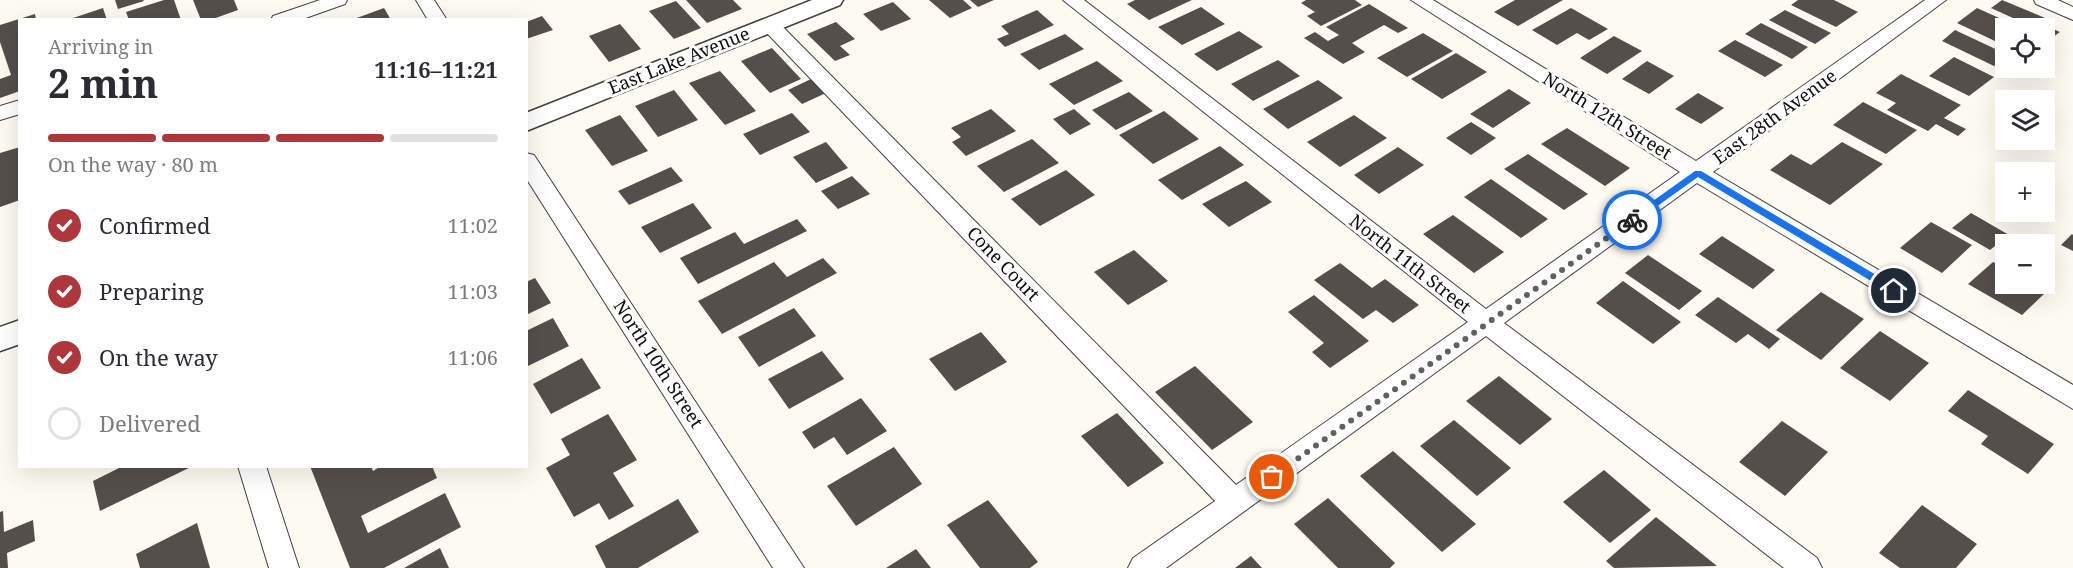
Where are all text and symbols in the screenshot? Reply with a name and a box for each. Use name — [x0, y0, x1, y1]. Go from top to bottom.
map controls — [1995, 18, 2055, 294]
button: locate — [1995, 18, 2055, 78]
street label: East Lake Avenue — [604, 21, 753, 99]
text: Arriving in — [48, 33, 153, 60]
text: 11:16–11:21 — [374, 54, 498, 84]
text: 2 min — [48, 56, 158, 109]
street label: East 28th Avenue — [1708, 63, 1841, 169]
street label: North 12th Street — [1538, 66, 1677, 164]
button: layers — [1995, 90, 2055, 150]
text: On the way · 80 m — [48, 151, 218, 178]
button: + — [1995, 162, 2055, 222]
courier — [1602, 190, 1662, 250]
icon: bike — [1616, 204, 1649, 237]
street label: North 11th Street — [1345, 208, 1476, 318]
icon: check — [48, 209, 81, 242]
text: Confirmed — [99, 210, 210, 240]
text: 11:02 — [448, 212, 498, 239]
street label: Cone Court — [962, 221, 1045, 306]
button: − — [1995, 234, 2055, 294]
pin — [1868, 265, 1919, 316]
icon: home — [1877, 274, 1910, 307]
icon: check — [48, 275, 81, 308]
text: Preparing — [99, 276, 204, 306]
text: 11:03 — [448, 278, 498, 305]
street label: North 10th Street — [609, 295, 709, 432]
icon: check — [48, 341, 81, 374]
text: On the way — [99, 342, 218, 372]
text: 11:06 — [448, 344, 498, 371]
text: Delivered — [99, 408, 201, 438]
pin — [1246, 451, 1297, 502]
icon: bag — [1255, 460, 1288, 493]

